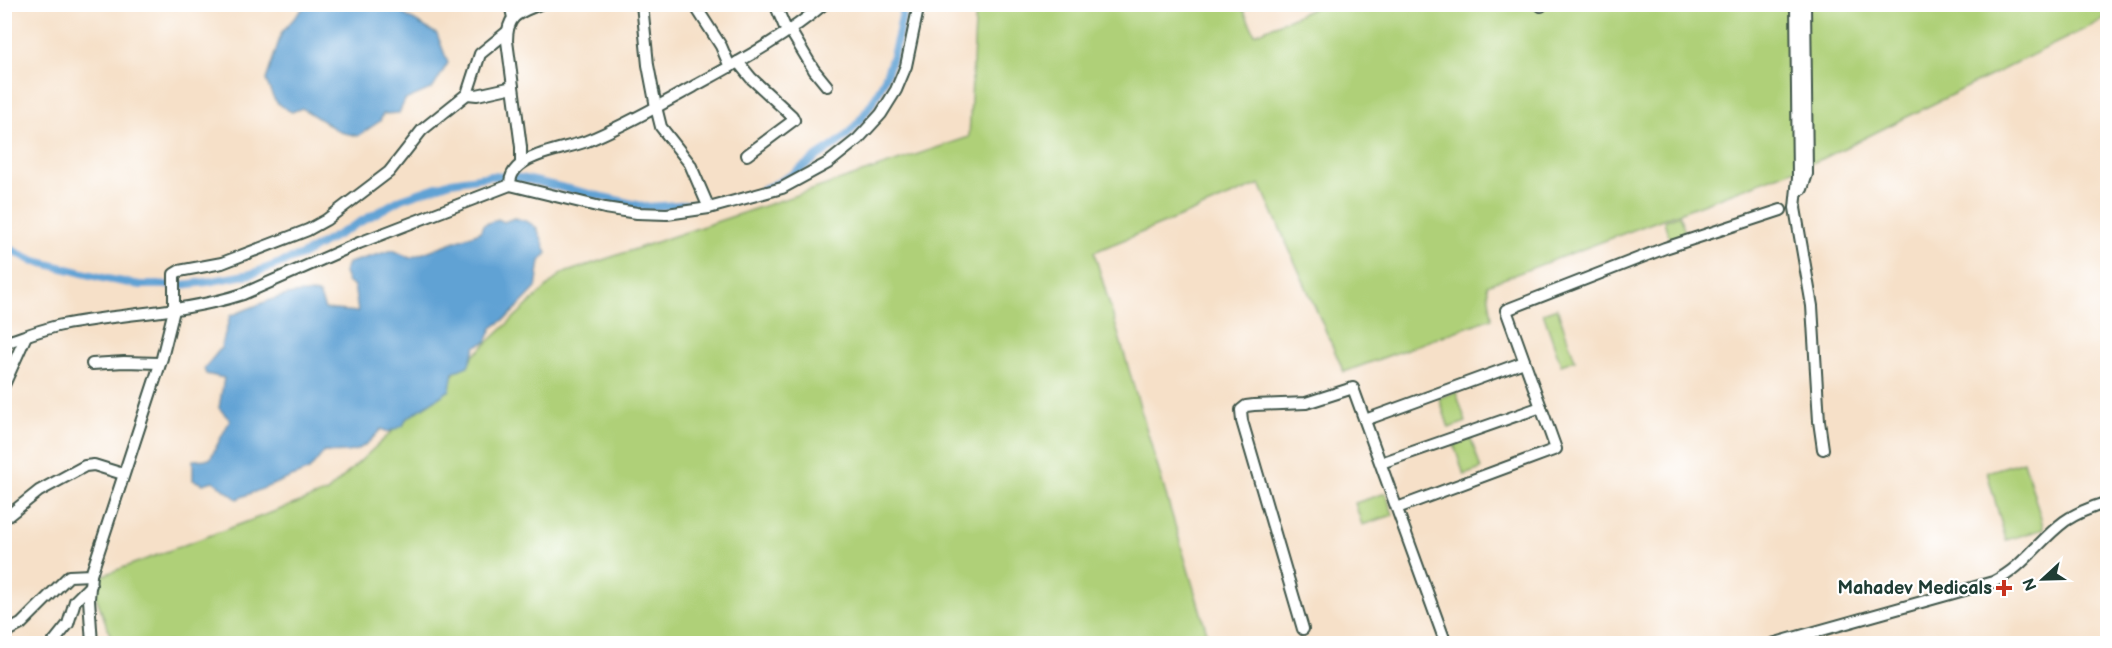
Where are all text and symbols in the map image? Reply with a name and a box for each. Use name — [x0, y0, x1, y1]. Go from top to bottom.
north arrow — [2013, 549, 2073, 609]
text: N — [2019, 575, 2042, 593]
place label: Mahadev Medicals — [1837, 578, 1992, 599]
marker: Mahadev Medicals — [1997, 581, 2011, 595]

